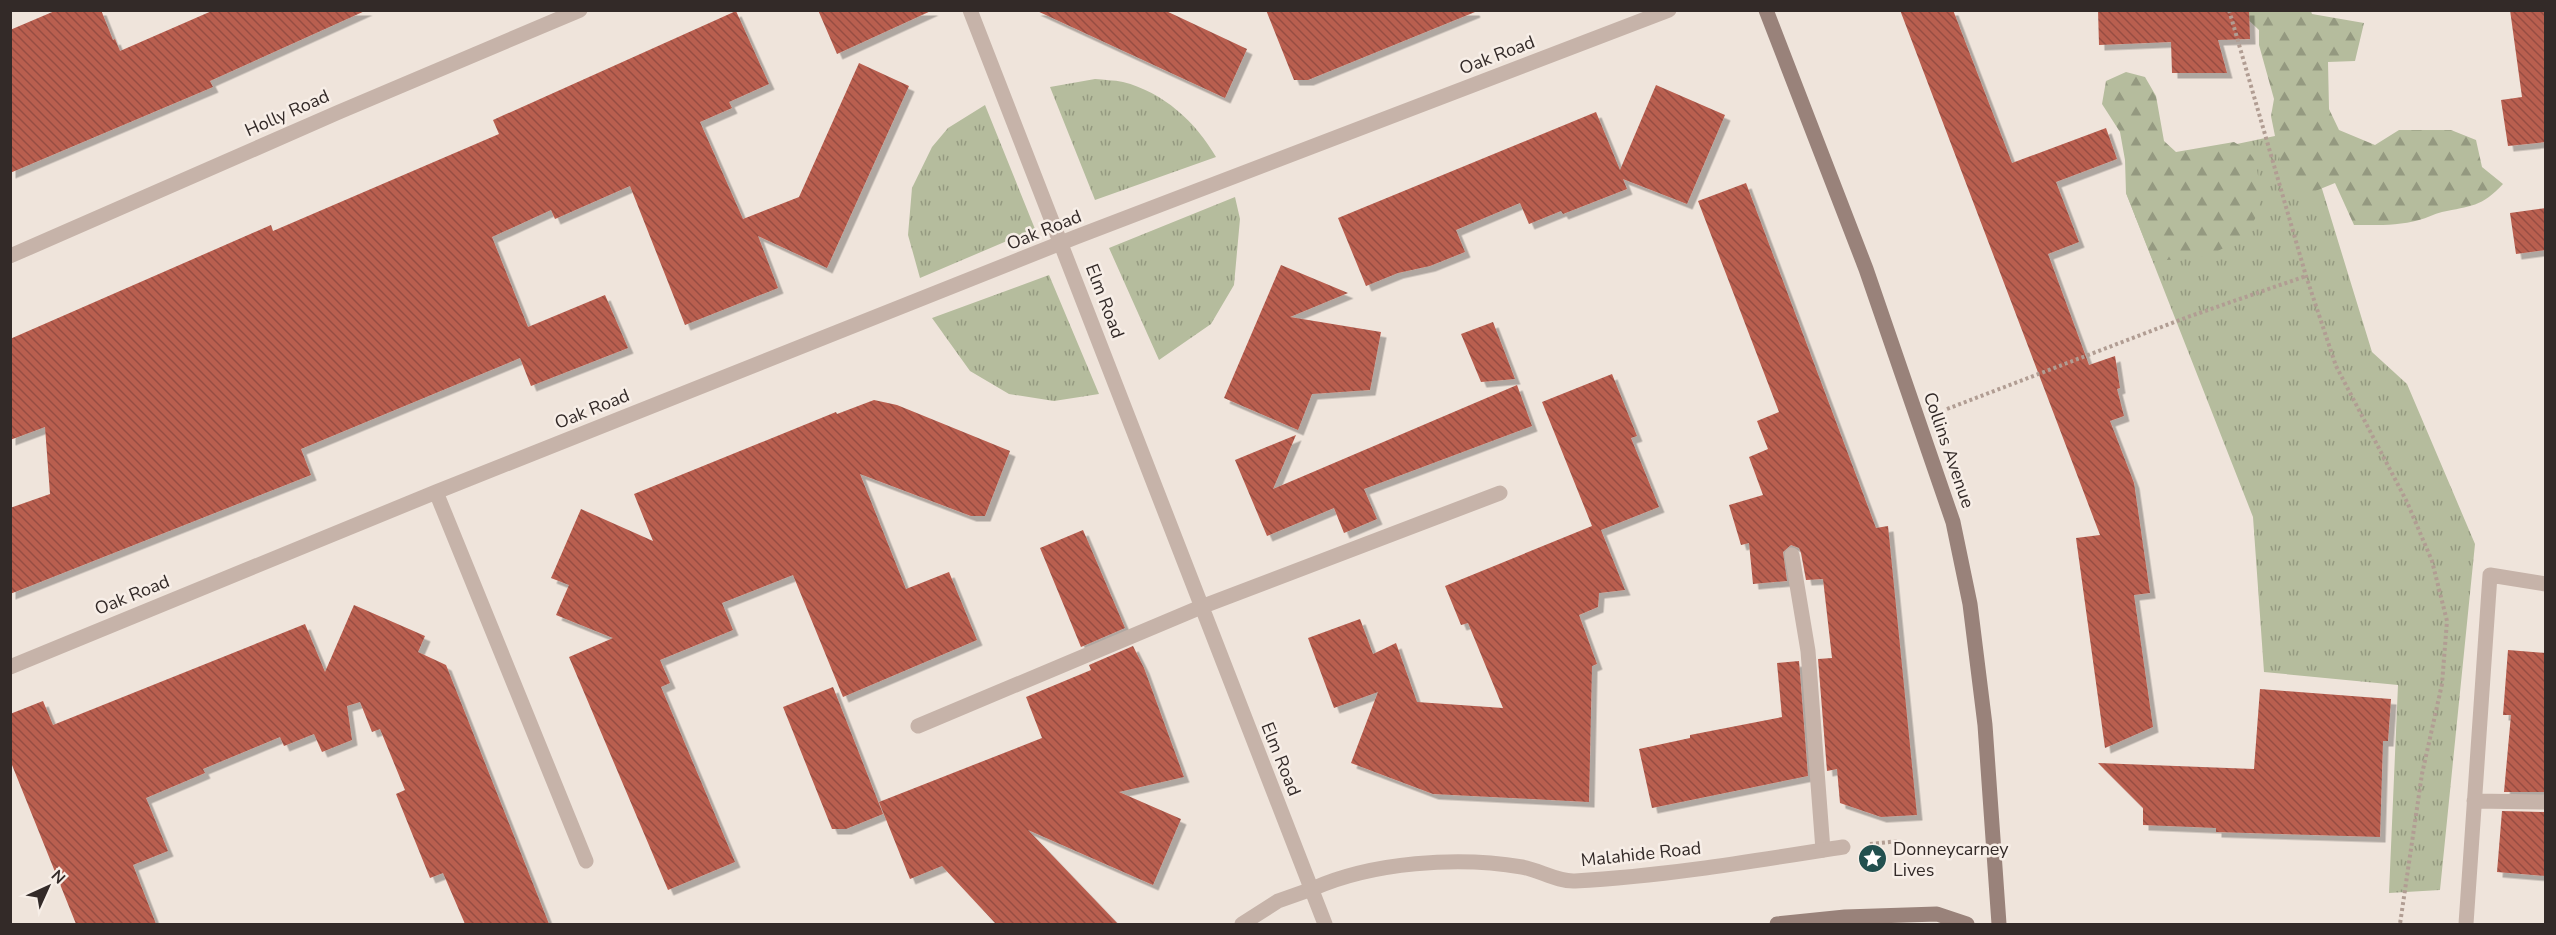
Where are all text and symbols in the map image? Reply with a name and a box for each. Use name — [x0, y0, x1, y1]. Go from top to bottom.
street label: Oak Road — [1456, 30, 1538, 80]
street label: Holly Road — [241, 84, 333, 142]
street label: Oak Road — [1003, 204, 1085, 256]
street label: Elm Road — [1080, 260, 1130, 342]
street label: Oak Road — [551, 383, 633, 435]
street label: Collins Avenue — [1918, 389, 1980, 511]
street label: Oak Road — [91, 569, 173, 621]
street label: Elm Road — [1255, 718, 1307, 800]
street label: Malahide Road — [1580, 836, 1702, 872]
place label: Donneycarney Lives — [1893, 837, 2009, 882]
place icon: Donneycarney Lives — [1856, 843, 1888, 875]
north arrow — [18, 857, 78, 917]
text: N — [46, 865, 70, 889]

